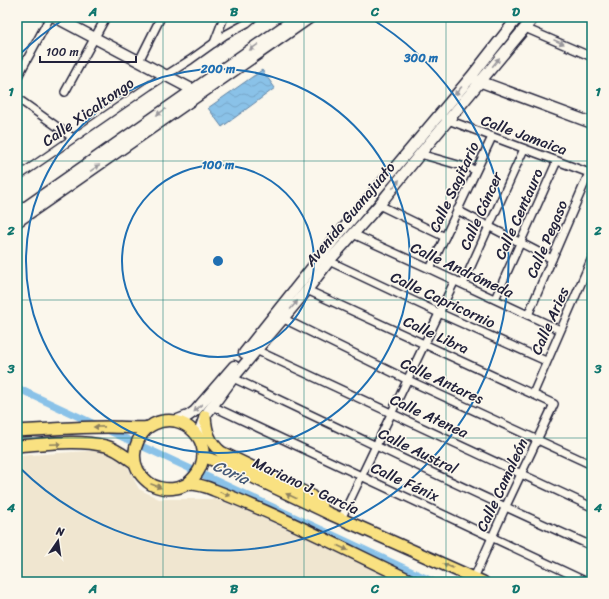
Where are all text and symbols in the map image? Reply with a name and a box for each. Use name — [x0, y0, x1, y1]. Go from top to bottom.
text: A — [88, 0, 97, 23]
text: B — [230, 0, 239, 23]
text: C — [370, 0, 380, 23]
text: D — [512, 0, 520, 23]
scale bar — [40, 38, 136, 64]
one-way arrow — [553, 40, 565, 46]
text: 100 m — [46, 41, 79, 63]
one-way arrow — [248, 43, 259, 51]
text: 300 m — [403, 47, 439, 69]
one-way arrow — [492, 57, 501, 68]
text: 200 m — [200, 58, 236, 80]
street label: Calle Xicaltongo — [36, 70, 140, 154]
text: 1 — [8, 80, 14, 103]
text: 1 — [595, 80, 601, 103]
one-way arrow — [454, 86, 463, 97]
street label: Calle Jamaica — [477, 107, 571, 163]
one-way arrow — [155, 108, 166, 117]
street label: Calle Sagitario — [422, 137, 487, 237]
text: 100 m — [202, 154, 235, 176]
street label: Avenida Guanajuato — [297, 155, 402, 273]
one-way arrow — [90, 164, 100, 172]
street label: Calle Centauro — [487, 164, 551, 264]
street label: Calle Cáncer — [452, 167, 510, 254]
one-way arrow — [391, 178, 400, 189]
street label: Calle Pegaso — [519, 196, 575, 282]
text: 2 — [6, 219, 15, 242]
text: 2 — [593, 219, 602, 242]
street label: Calle Andrómeda — [406, 235, 518, 306]
centre of rings — [211, 254, 225, 268]
street label: Calle Capricornio — [386, 264, 500, 336]
street label: Calle Aries — [524, 283, 577, 359]
one-way arrow — [290, 299, 299, 310]
street label: Calle Libra — [399, 308, 474, 362]
street label: Calle Antares — [396, 350, 489, 412]
text: 3 — [6, 357, 15, 380]
text: 3 — [593, 357, 602, 380]
street label: Calle Atenea — [386, 387, 473, 446]
one-way arrow — [193, 403, 203, 413]
street label: Calle Austral — [374, 421, 463, 482]
one-way arrow — [92, 424, 105, 430]
street label: Calle Camaleón — [469, 434, 535, 536]
one-way arrow — [50, 440, 62, 447]
street label: Mariano J. García — [248, 450, 364, 522]
water label: Coria — [208, 451, 256, 494]
street label: Calle Fénix — [366, 455, 444, 509]
one-way arrow — [150, 482, 162, 489]
one-way arrow — [219, 491, 231, 497]
one-way arrow — [285, 493, 297, 499]
text: 4 — [6, 496, 16, 519]
text: 4 — [593, 496, 603, 519]
north arrow — [38, 521, 78, 561]
text: N — [53, 521, 66, 542]
one-way arrow — [337, 545, 348, 551]
one-way arrow — [441, 563, 453, 569]
text: A — [88, 577, 97, 599]
text: B — [230, 577, 239, 599]
text: C — [370, 577, 380, 599]
text: D — [512, 577, 520, 599]

